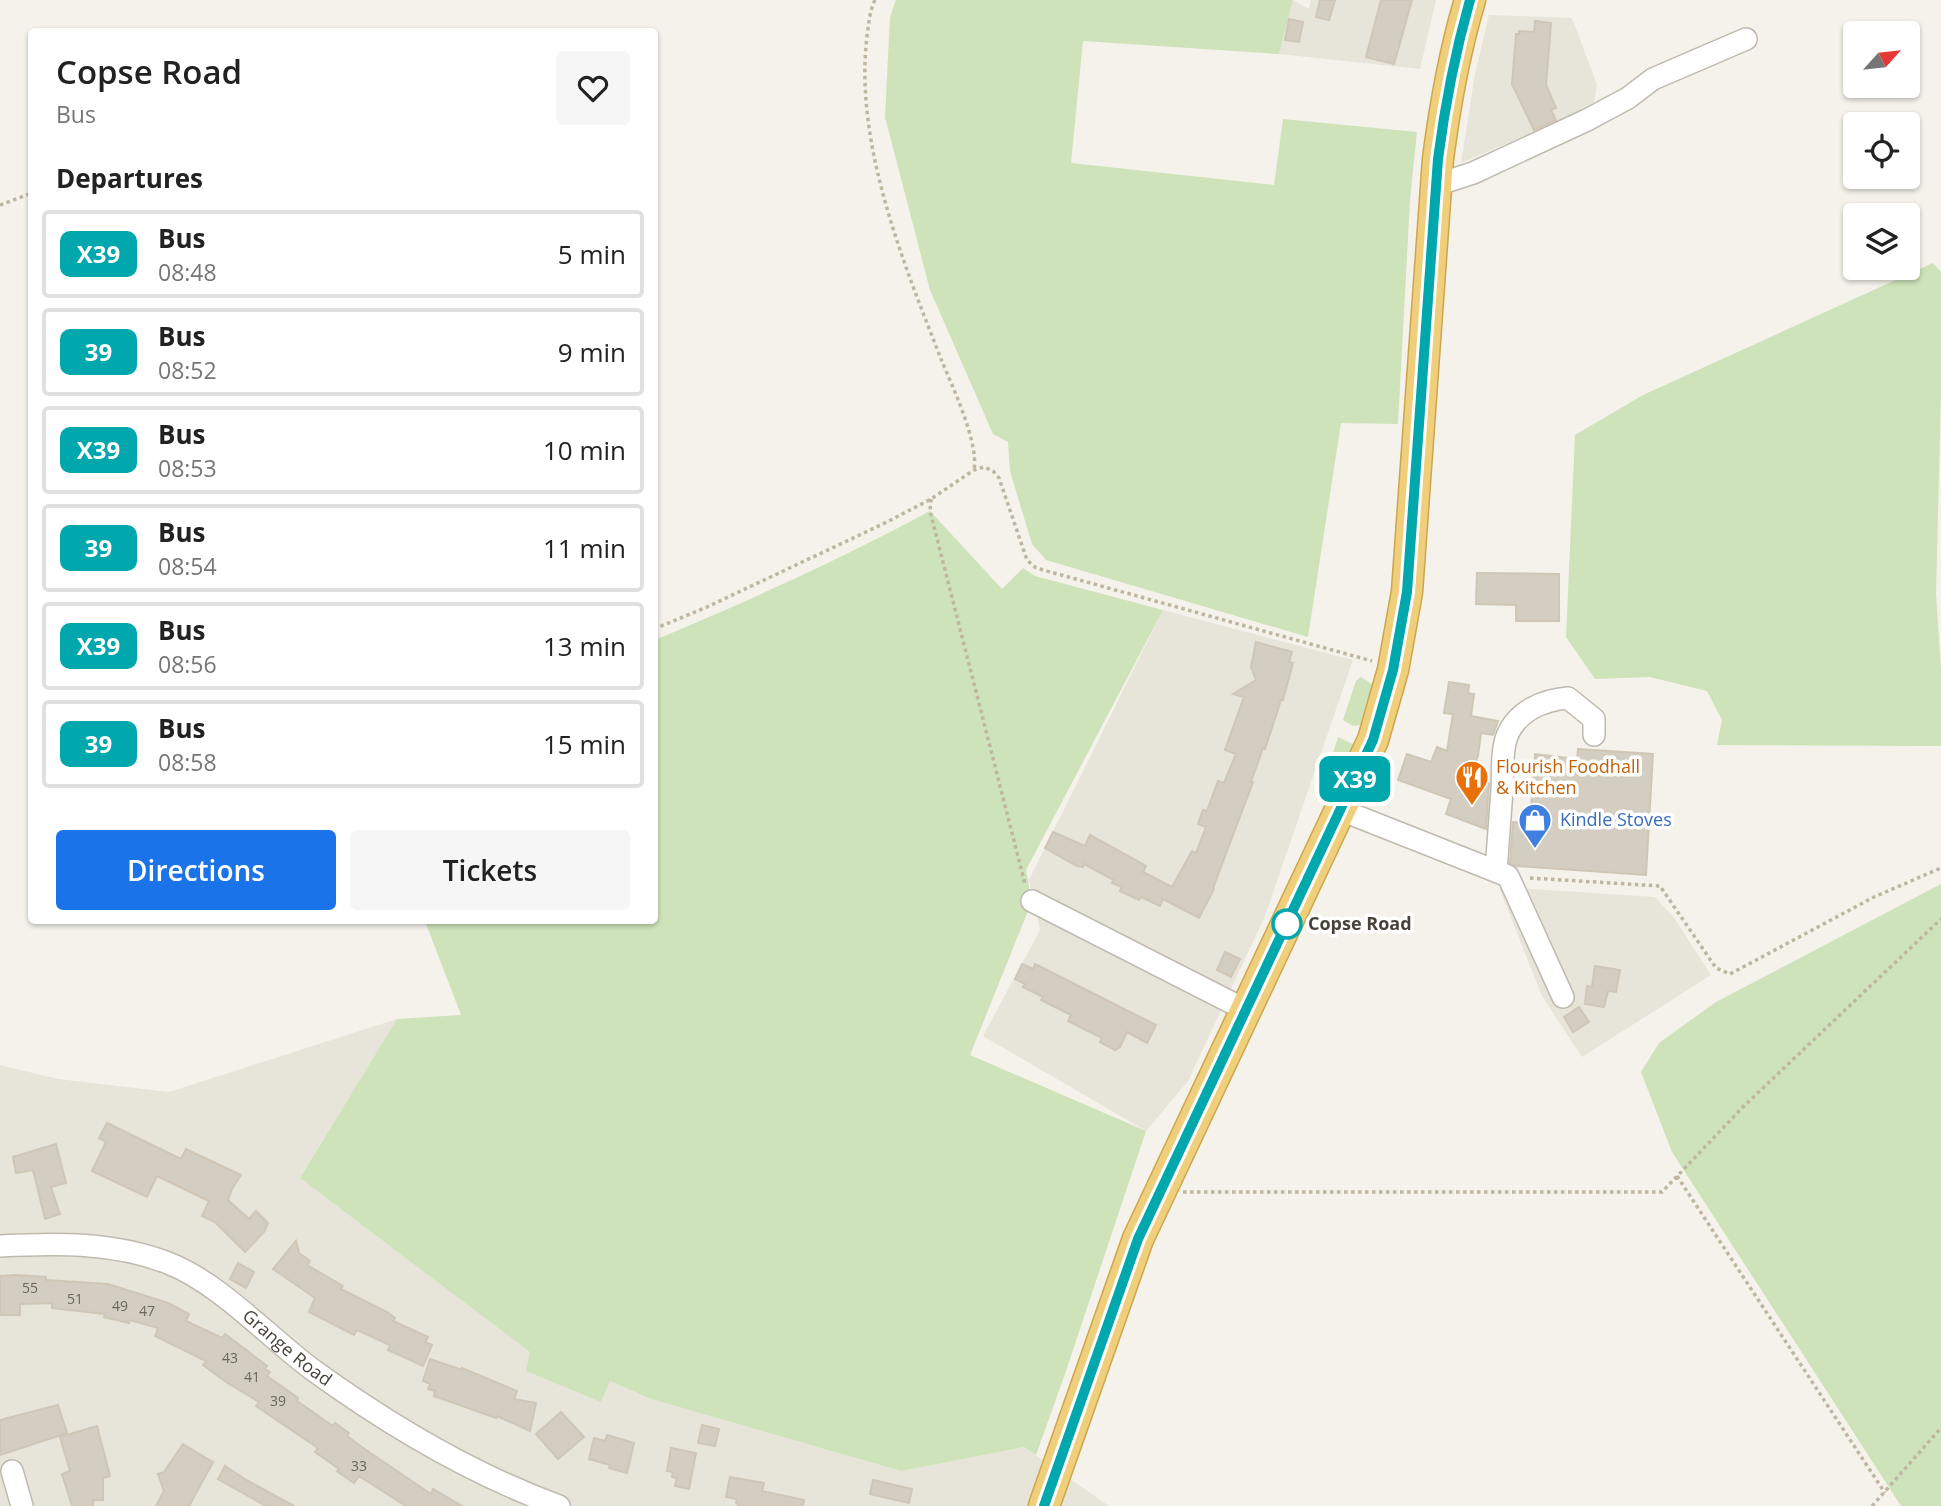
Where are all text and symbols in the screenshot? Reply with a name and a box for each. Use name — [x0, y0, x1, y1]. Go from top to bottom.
north arrow — [1843, 21, 1920, 98]
map controls — [1843, 21, 1920, 280]
text: Copse Road — [56, 49, 242, 94]
button: heart — [556, 51, 630, 125]
text: Bus — [56, 98, 96, 130]
button: locate — [1843, 112, 1920, 189]
text: Departures — [56, 160, 203, 196]
button: layers — [1843, 203, 1920, 280]
text: Bus — [158, 220, 205, 256]
text: 5 min — [558, 236, 626, 272]
text: X39 — [77, 237, 120, 270]
text: 08:48 — [158, 256, 217, 288]
text: Bus — [158, 318, 205, 354]
text: 9 min — [558, 334, 626, 370]
text: 39 — [85, 335, 112, 368]
text: 08:52 — [158, 354, 217, 386]
text: Bus — [158, 416, 205, 452]
text: 10 min — [543, 432, 626, 468]
text: X39 — [77, 433, 120, 466]
text: 08:53 — [158, 452, 217, 484]
text: Bus — [158, 514, 205, 550]
text: 11 min — [543, 530, 626, 566]
text: 39 — [85, 531, 112, 564]
text: 08:54 — [158, 550, 217, 582]
text: Bus — [158, 612, 205, 648]
text: 13 min — [543, 628, 626, 664]
text: X39 — [77, 629, 120, 662]
text: 08:56 — [158, 648, 217, 680]
text: Bus — [158, 710, 205, 746]
text: 15 min — [543, 726, 626, 762]
text: 39 — [85, 727, 112, 760]
text: 08:58 — [158, 746, 217, 778]
place label: Flourish Foodhall & Kitchen — [1496, 754, 1640, 799]
line badge: X39 — [1315, 756, 1395, 802]
restaurant icon: Flourish Foodhall & Kitchen — [1453, 758, 1491, 807]
text: X39 — [1333, 762, 1377, 795]
shop icon: Kindle Stoves — [1516, 801, 1554, 850]
place label: Kindle Stoves — [1560, 807, 1672, 831]
button: Directions — [56, 830, 336, 910]
button: Tickets — [350, 830, 630, 910]
marker: Copse Road — [1272, 909, 1302, 939]
place label: Copse Road — [1308, 911, 1412, 935]
house number: 55 — [22, 1278, 38, 1297]
house number: 51 — [67, 1289, 83, 1308]
house number: 49 — [112, 1296, 128, 1315]
house number: 47 — [139, 1301, 155, 1320]
street label: Grange Road — [238, 1303, 337, 1391]
house number: 43 — [222, 1348, 238, 1367]
house number: 41 — [244, 1367, 260, 1386]
house number: 39 — [270, 1391, 286, 1410]
house number: 33 — [351, 1456, 367, 1475]

